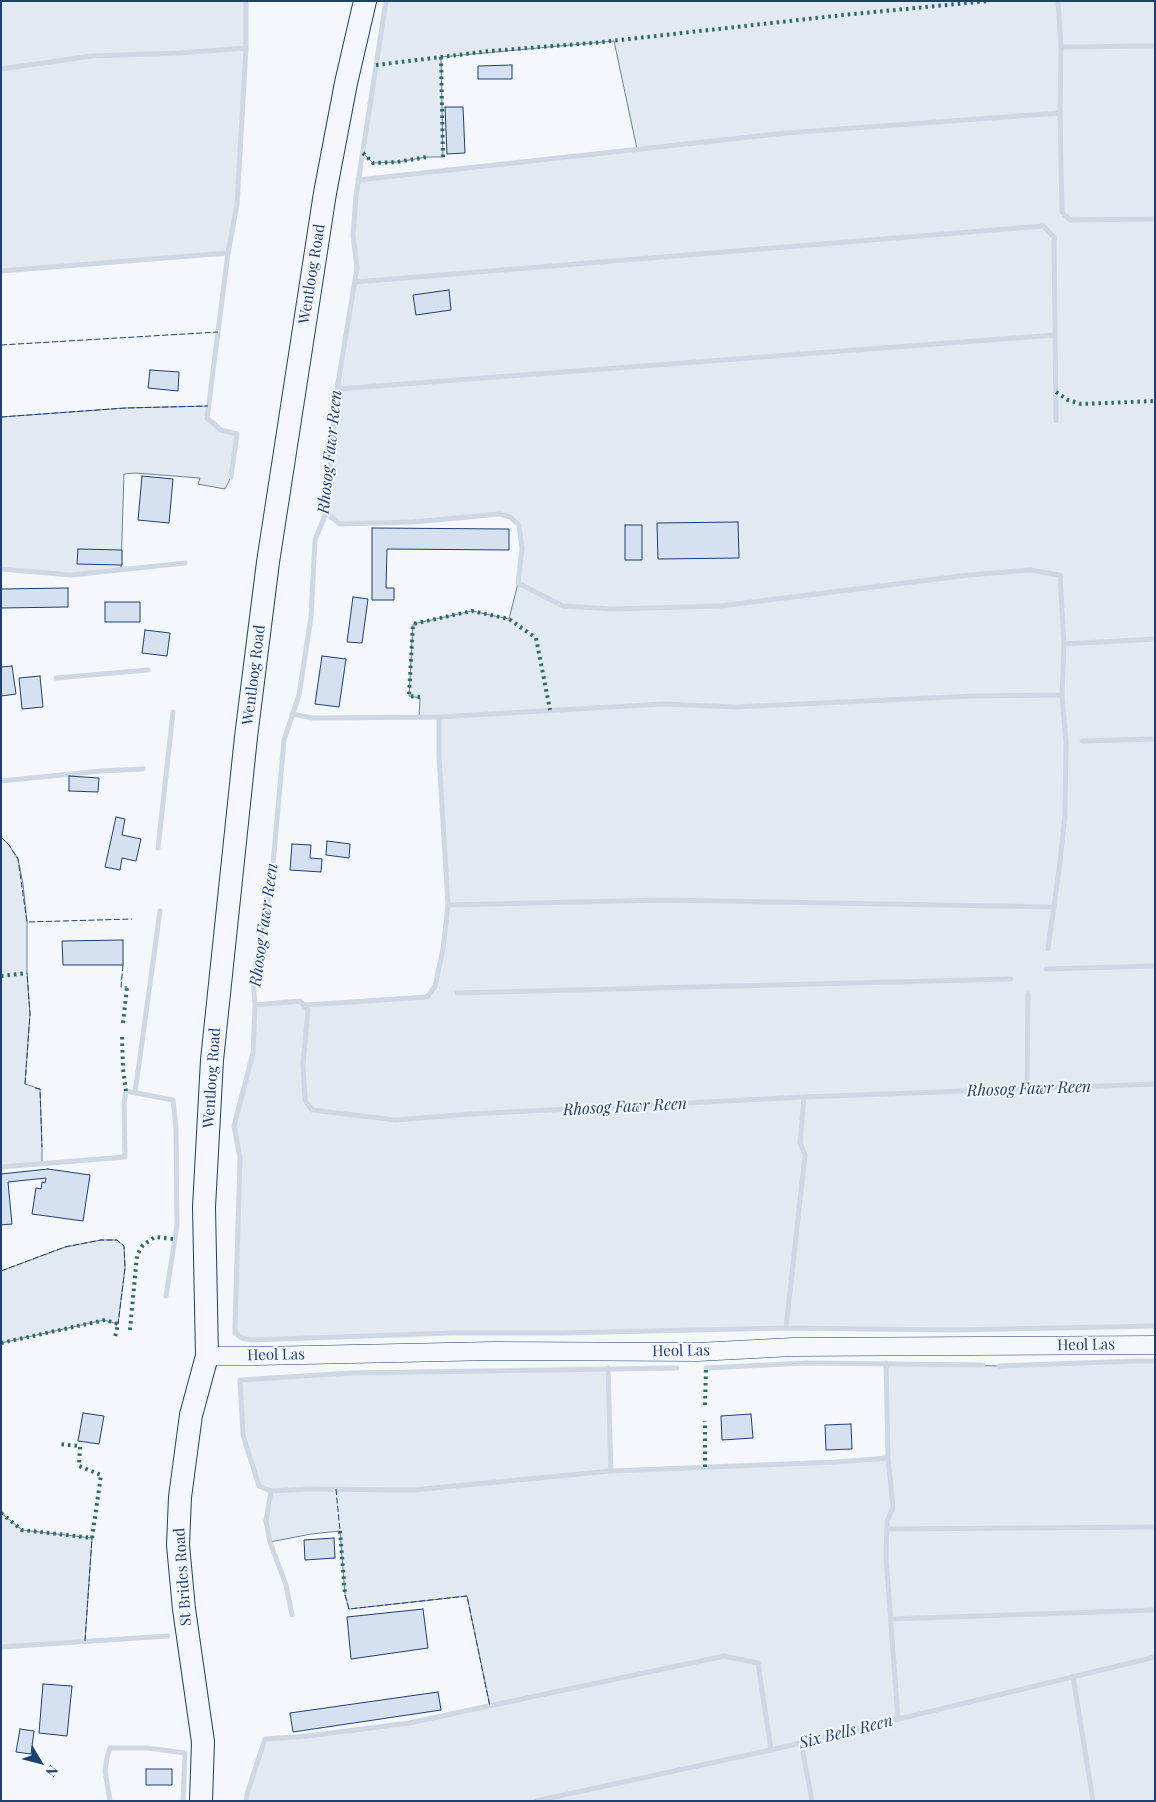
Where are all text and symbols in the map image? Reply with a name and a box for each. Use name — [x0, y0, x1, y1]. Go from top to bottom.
street label: Wentloog Road — [295, 223, 329, 325]
water label: Rhosog Fawr Reen — [314, 389, 346, 515]
street label: Wentloog Road — [239, 624, 269, 726]
water label: Rhosog Fawr Reen — [246, 862, 282, 988]
street label: Wentloog Road — [200, 1027, 224, 1129]
water label: Rhosog Fawr Reen — [967, 1077, 1091, 1101]
water label: Rhosog Fawr Reen — [562, 1094, 688, 1120]
street label: Heol Las — [1057, 1335, 1115, 1355]
street label: Heol Las — [652, 1341, 710, 1361]
street label: Heol Las — [247, 1345, 305, 1365]
street label: St Brides Road — [171, 1527, 195, 1627]
water label: Six Bells Reen — [797, 1711, 895, 1753]
north arrow — [15, 1737, 65, 1787]
text: N — [42, 1762, 63, 1781]

